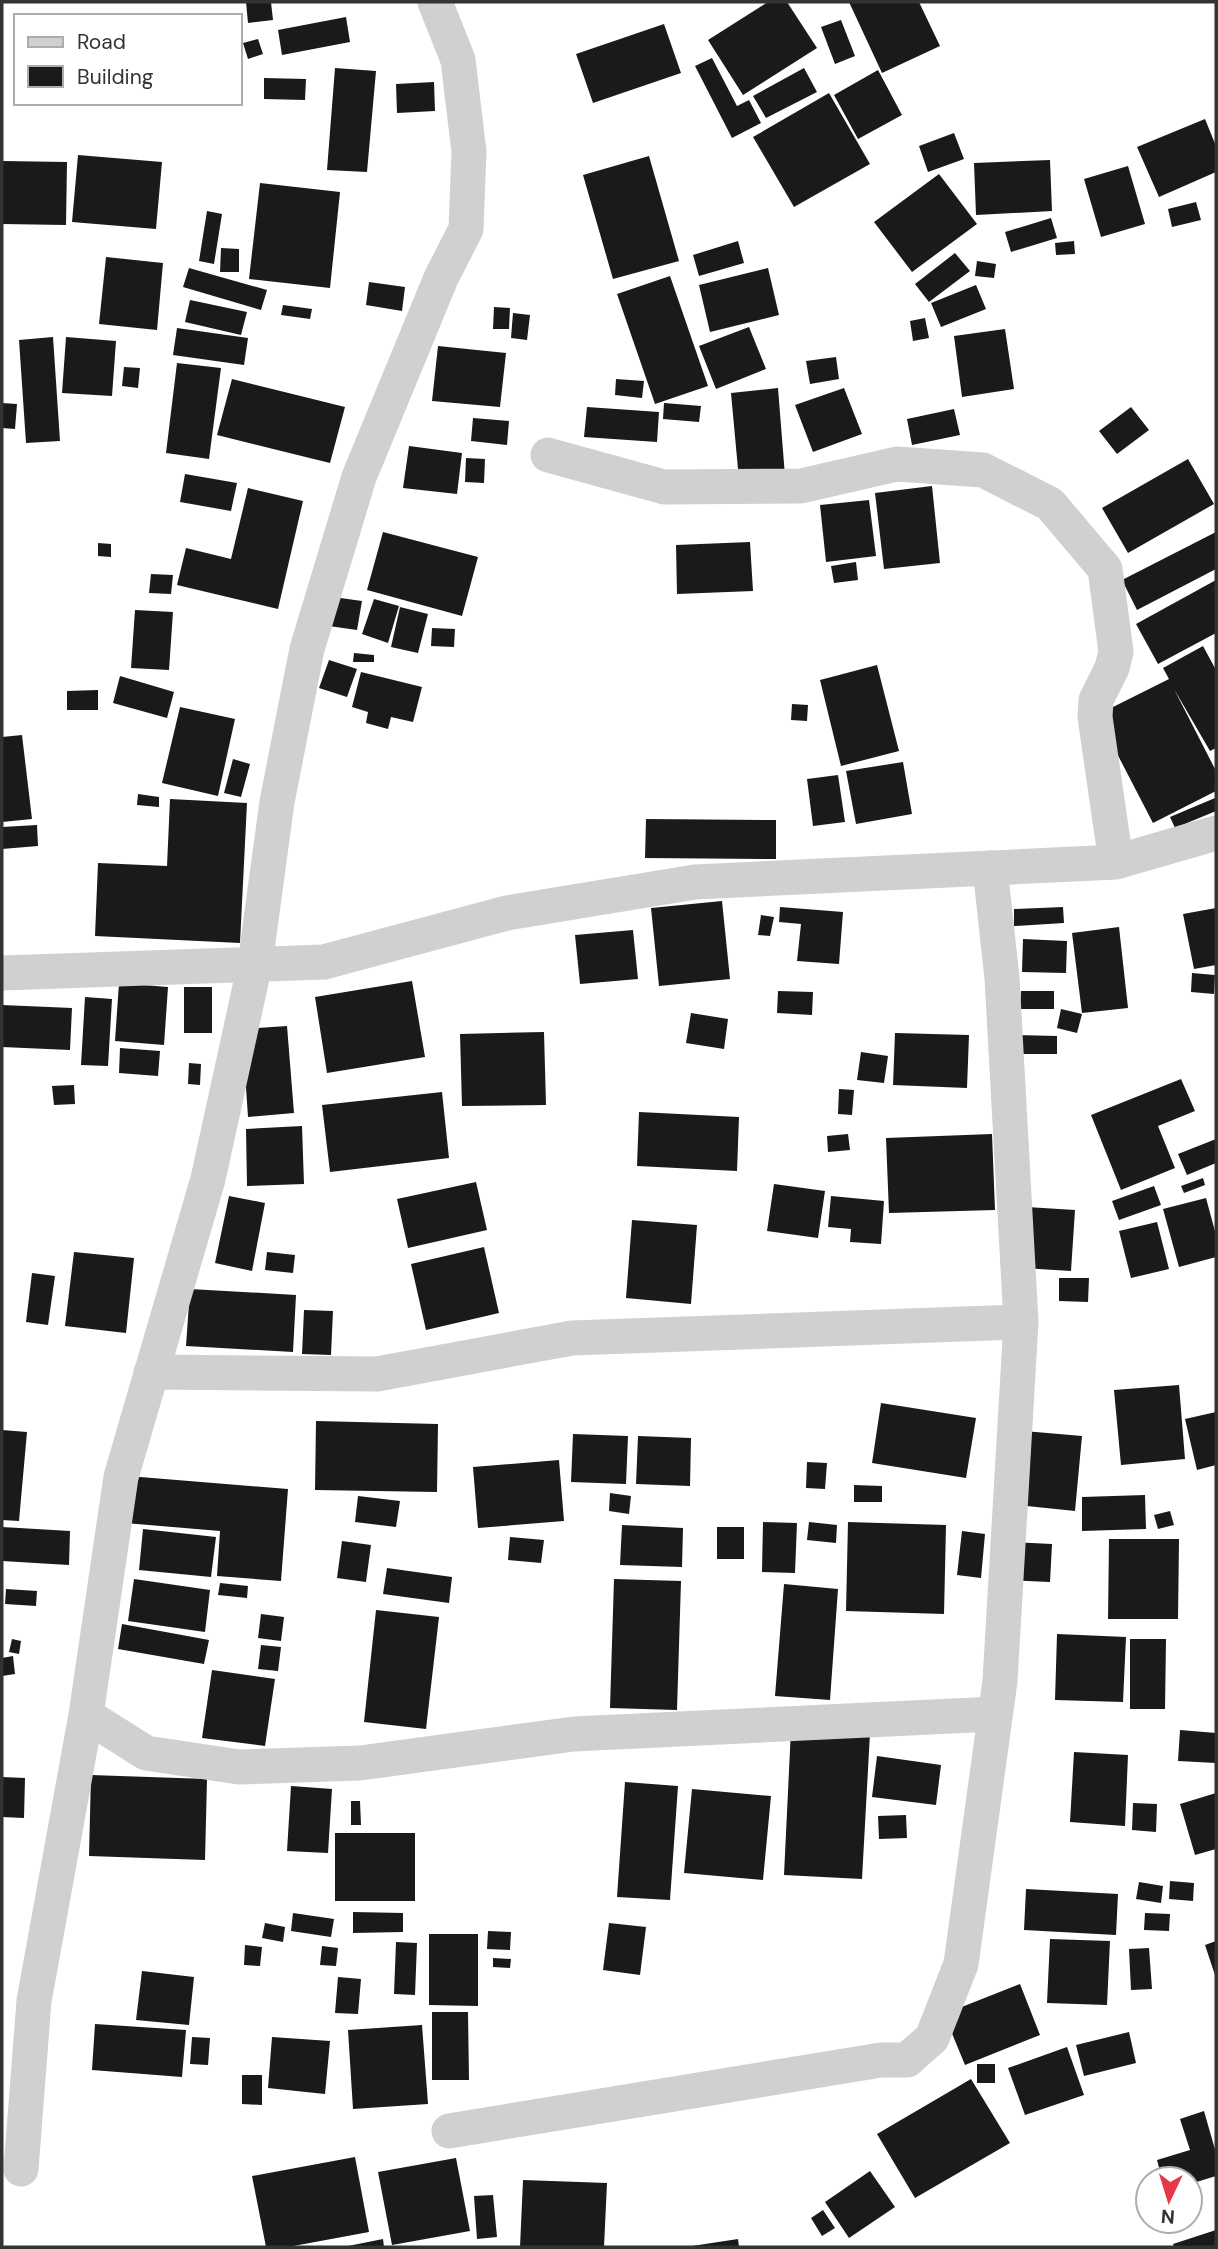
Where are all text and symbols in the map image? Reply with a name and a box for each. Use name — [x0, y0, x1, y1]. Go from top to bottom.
legend — [14, 14, 242, 105]
text: Road — [77, 28, 126, 56]
text: Building — [77, 63, 154, 91]
north arrow — [1134, 2165, 1204, 2235]
text: N — [1160, 2204, 1176, 2229]

